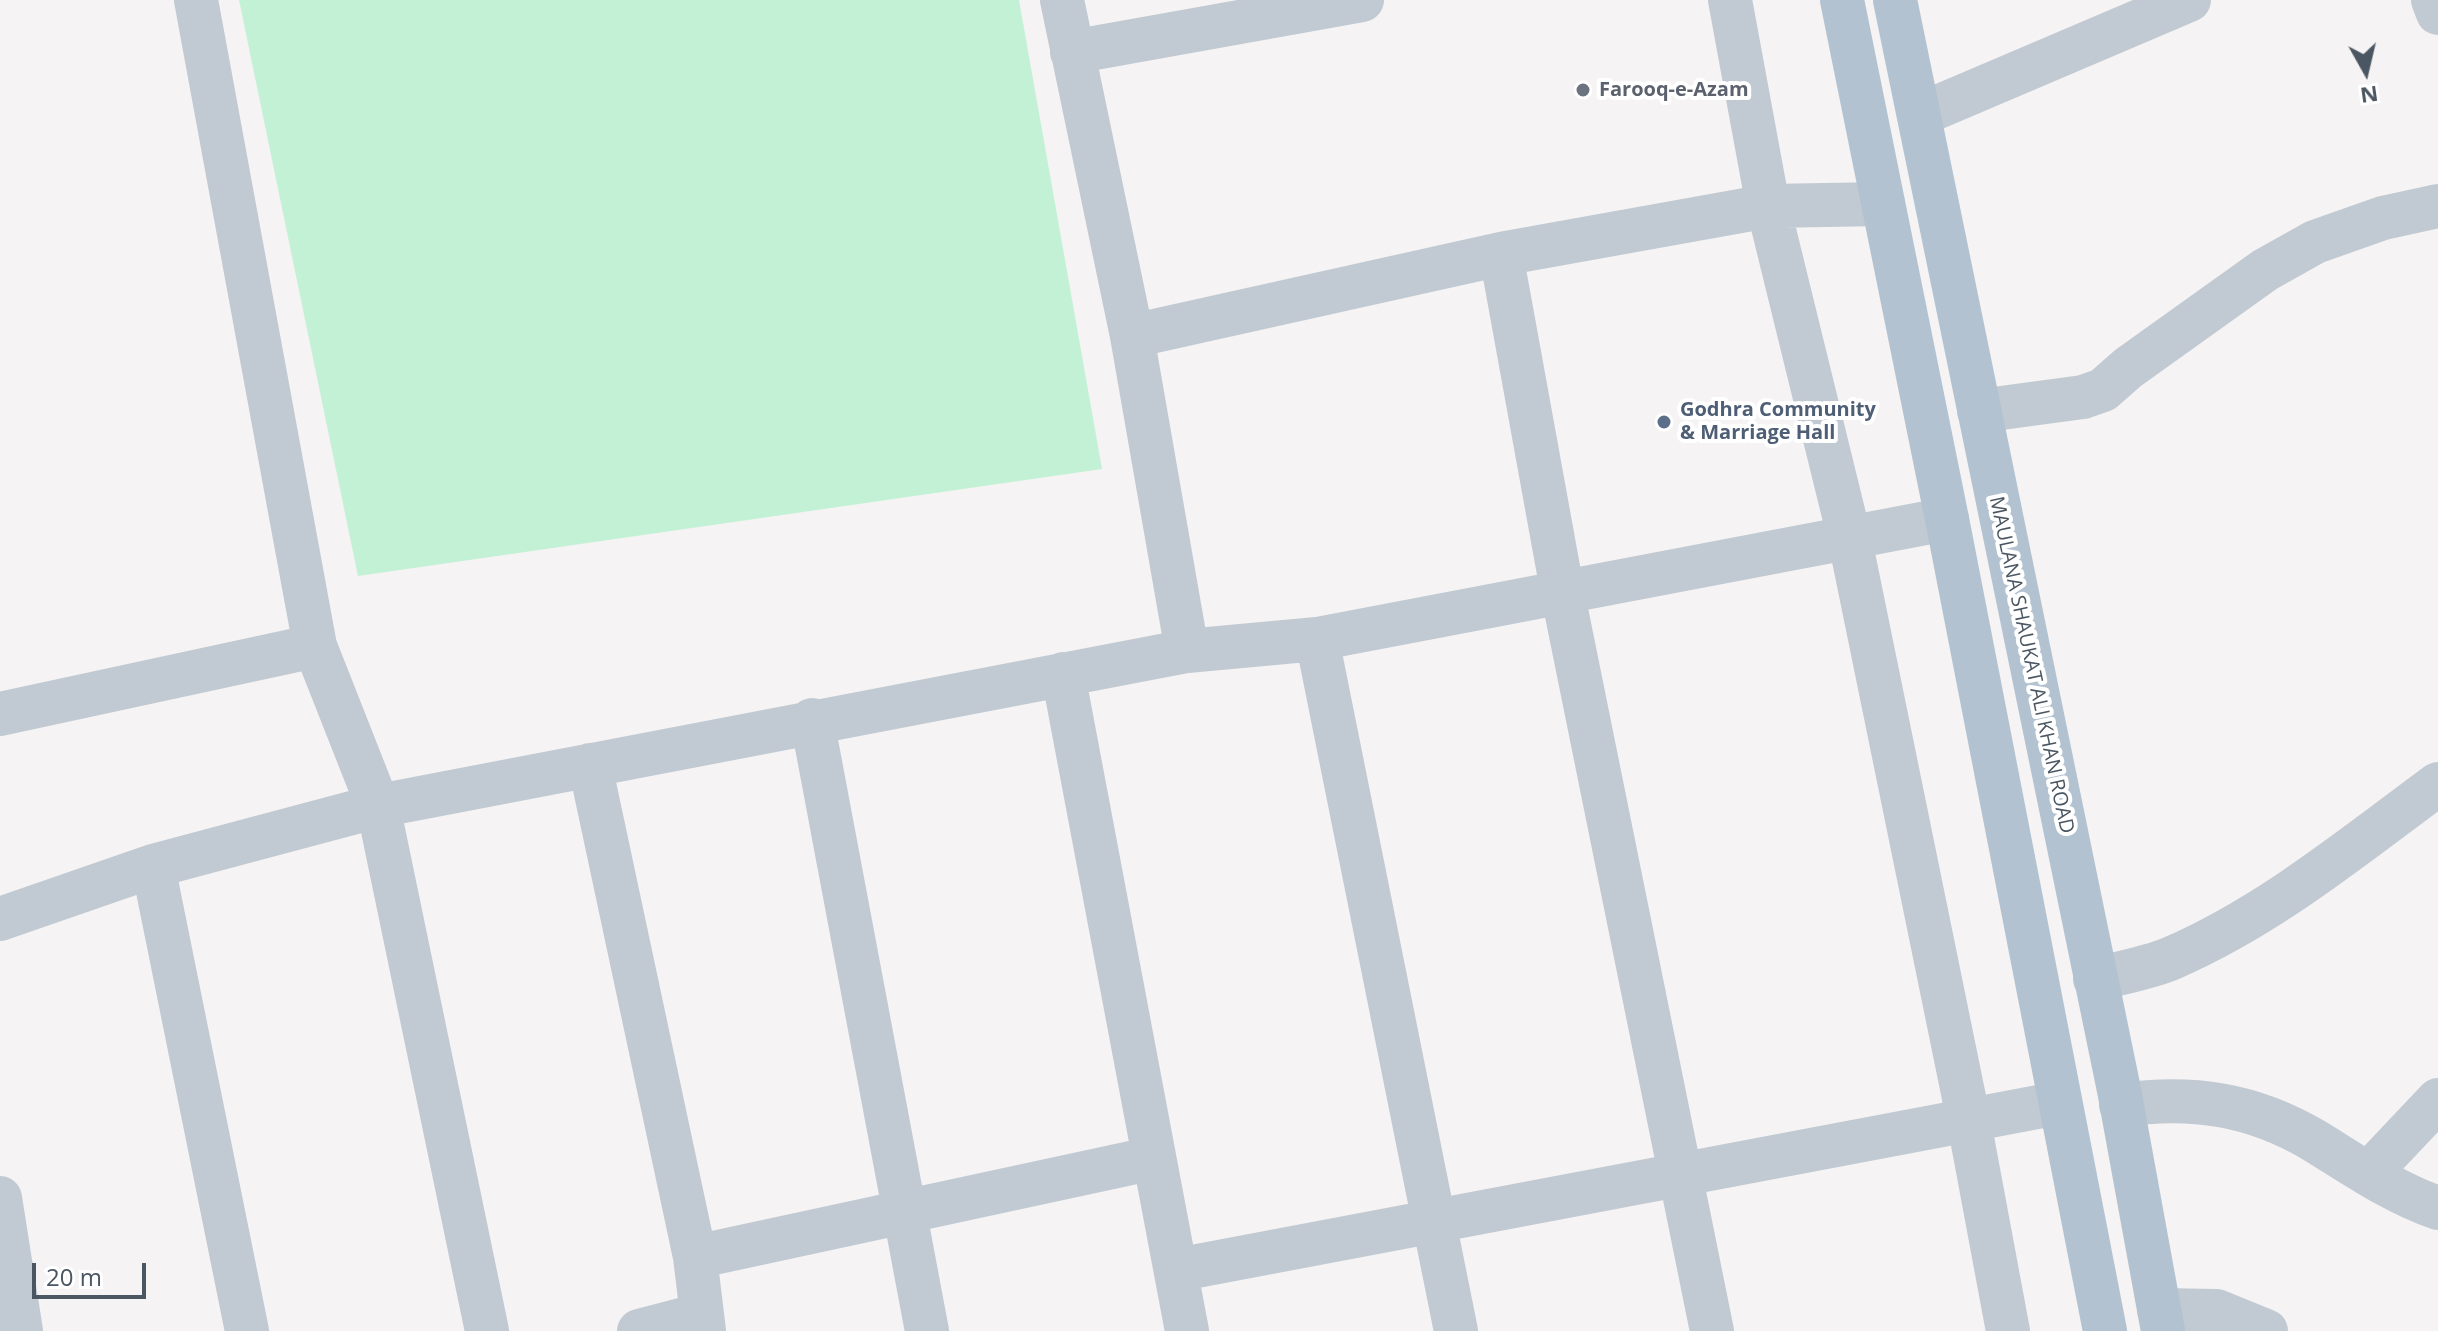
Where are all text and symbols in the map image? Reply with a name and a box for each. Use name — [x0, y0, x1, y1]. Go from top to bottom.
north arrow — [2326, 32, 2406, 112]
place label: Farooq-e-Azam — [1599, 78, 1749, 102]
text: N — [2358, 80, 2380, 112]
marker: Farooq-e-Azam — [1574, 81, 1592, 99]
place label: Godhra Community & Marriage Hall — [1680, 398, 1876, 445]
marker: Godhra Community & Marriage Hall — [1655, 413, 1673, 431]
street label: MAULANA SHAUKAT ALI KHAN ROAD — [1983, 494, 2079, 836]
scale bar — [36, 1247, 150, 1297]
text: 20 m — [46, 1260, 102, 1293]

